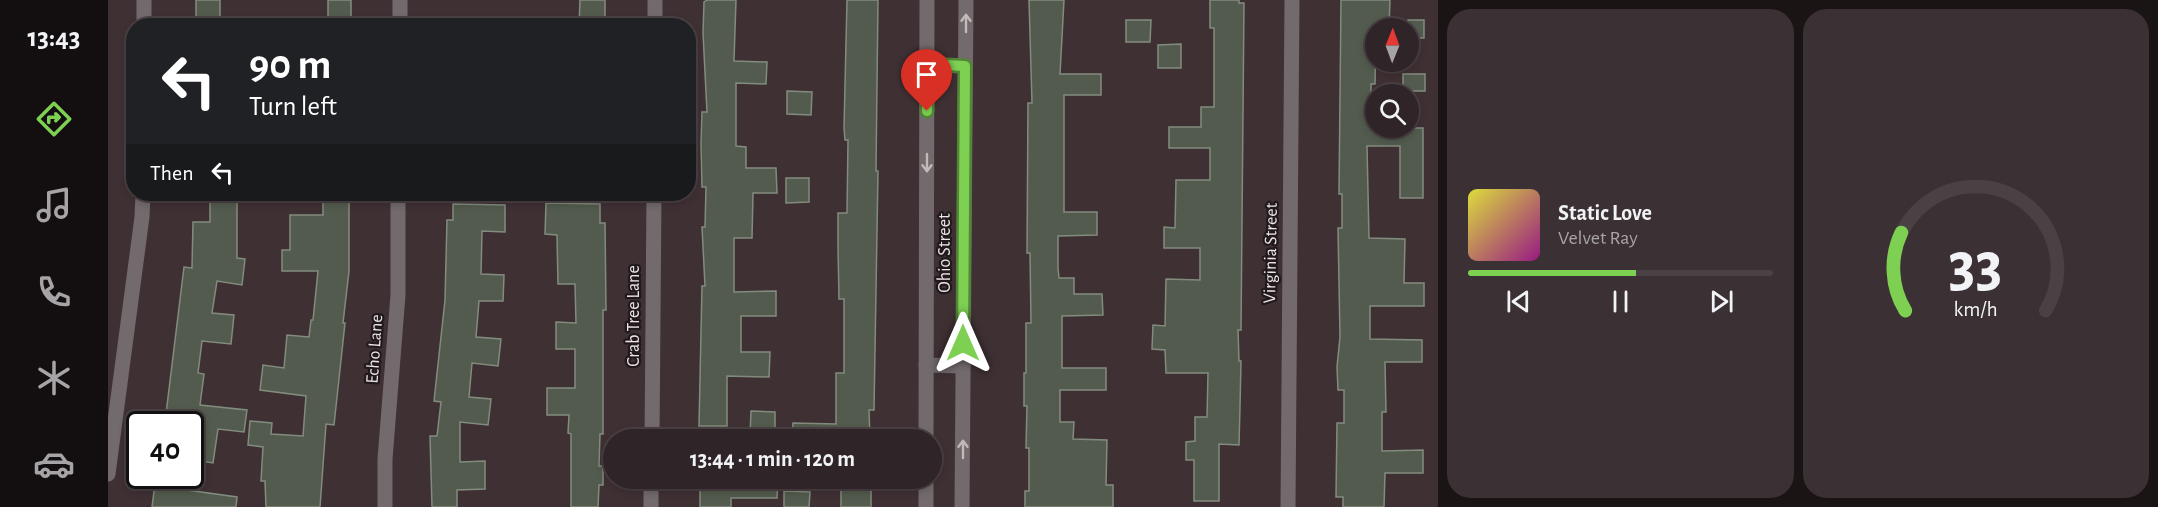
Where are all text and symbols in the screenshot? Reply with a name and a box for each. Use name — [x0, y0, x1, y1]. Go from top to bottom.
one-way arrow — [960, 13, 971, 33]
north arrow — [1365, 18, 1419, 72]
map controls — [1365, 18, 1419, 138]
text: 13:43 — [28, 24, 80, 51]
icon: left — [150, 42, 228, 120]
text: 90 m — [249, 44, 331, 86]
pin — [901, 49, 952, 111]
icon: arrive — [910, 58, 943, 91]
button: search — [1365, 84, 1419, 138]
text: Turn left — [249, 93, 337, 120]
icon: directions — [33, 98, 75, 140]
one-way arrow — [921, 153, 933, 173]
icon: left — [206, 156, 239, 189]
text: Then — [150, 162, 194, 184]
icon: music — [33, 184, 75, 226]
street label: Virginia Street — [1261, 202, 1281, 304]
text: Static Love — [1558, 202, 1652, 224]
street label: Ohio Street — [936, 213, 954, 293]
text: Velvet Ray — [1558, 228, 1638, 248]
text: 33 — [1949, 235, 2003, 297]
street label: Crab Tree Lane — [625, 265, 643, 367]
icon: phone — [33, 271, 75, 313]
icon: previous — [1502, 285, 1535, 318]
icon: pause — [1604, 285, 1637, 318]
icon: next — [1705, 285, 1738, 318]
text: km/h — [1954, 299, 1998, 320]
position arrow — [931, 311, 995, 375]
street label: Echo Lane — [364, 314, 386, 384]
icon: climate — [33, 357, 75, 399]
speed limit sign: 40 — [126, 411, 204, 489]
one-way arrow — [957, 439, 969, 459]
icon: car — [33, 443, 75, 485]
text: 13:44 · 1 min · 120 m — [690, 448, 855, 470]

